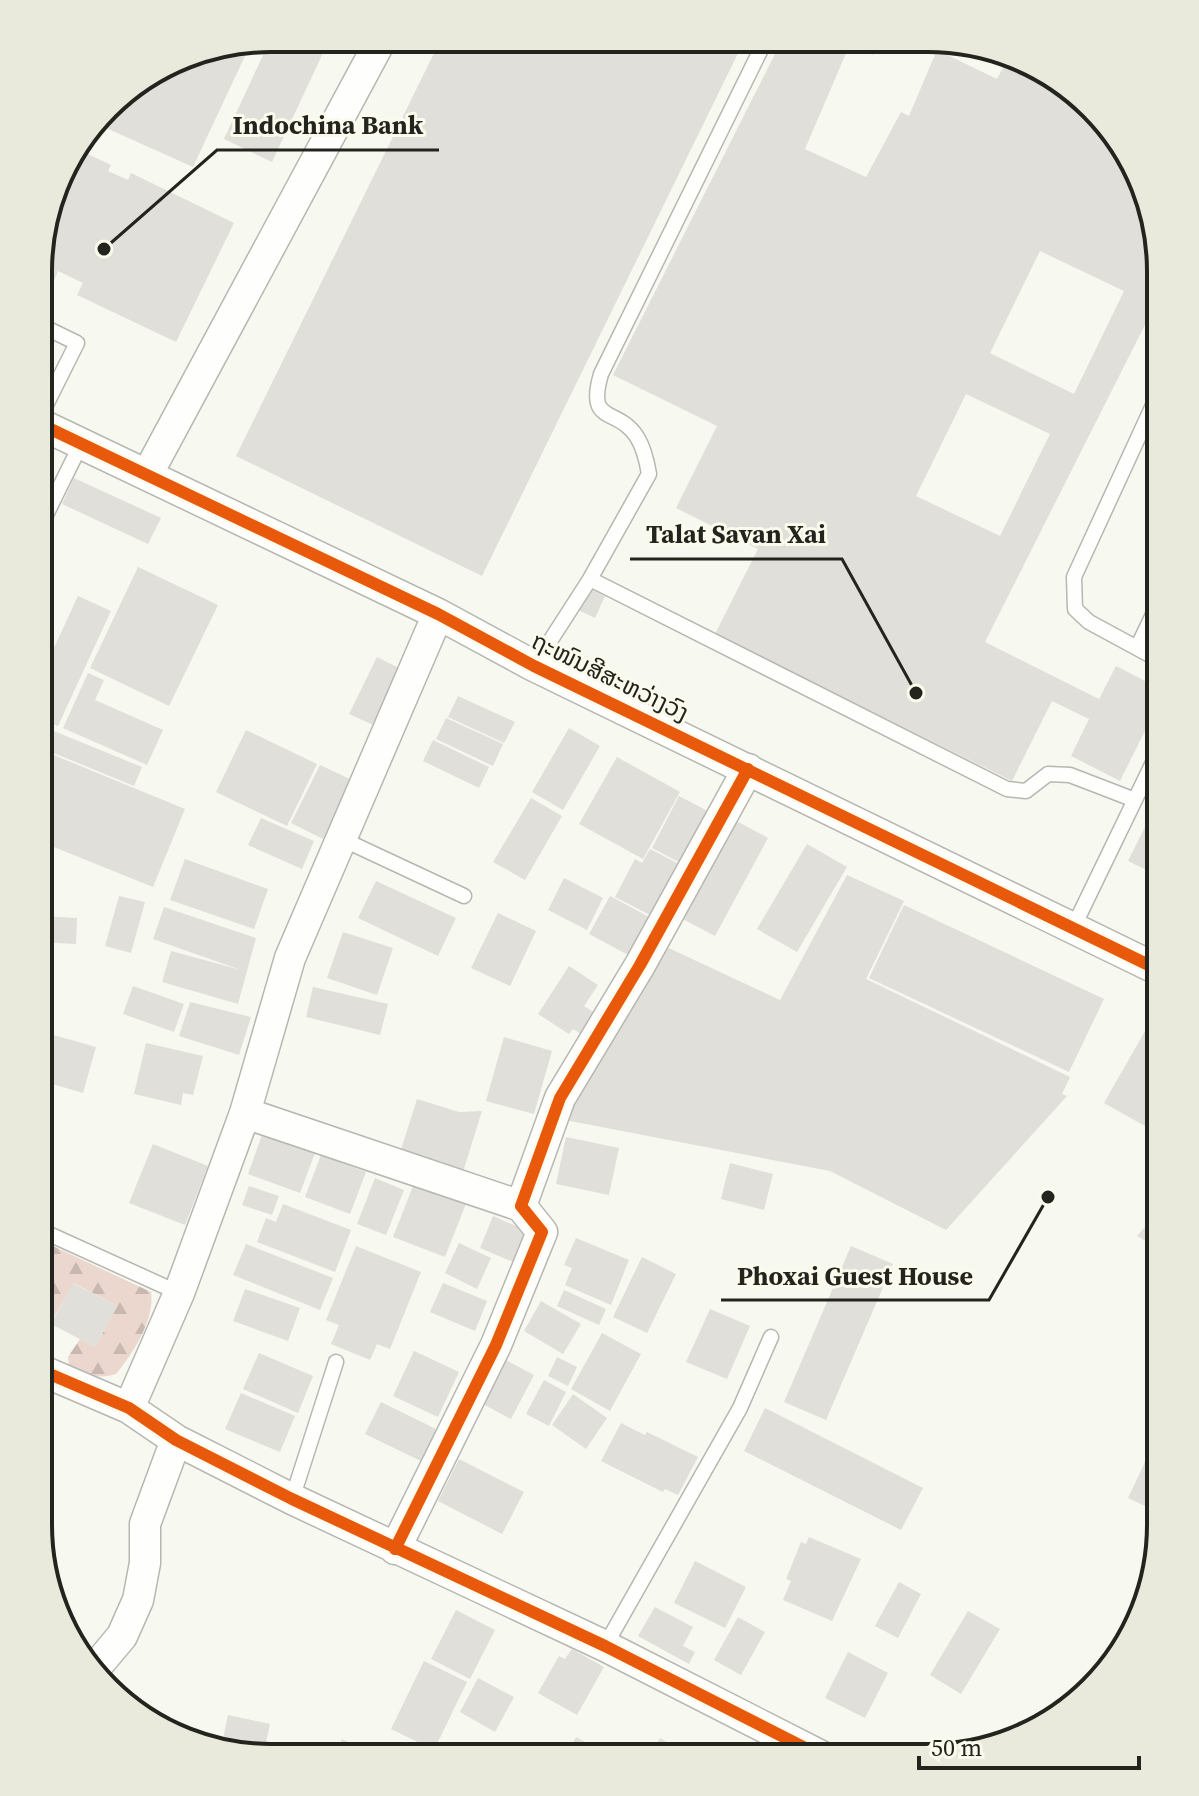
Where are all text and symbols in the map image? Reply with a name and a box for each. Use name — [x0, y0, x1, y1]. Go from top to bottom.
callout: Indochina Bank — [217, 100, 439, 150]
text: Indochina Bank — [233, 107, 424, 143]
callout: Talat Savan Xai — [630, 509, 842, 559]
text: Talat Savan Xai — [646, 516, 826, 552]
street label: ຖະໜົນສີສະຫວ່າງວົງ — [526, 624, 695, 729]
callout: Phoxai Guest House — [721, 1250, 989, 1300]
text: Phoxai Guest House — [737, 1258, 973, 1294]
scale bar — [919, 1720, 1139, 1770]
text: 50 m — [931, 1731, 982, 1764]

